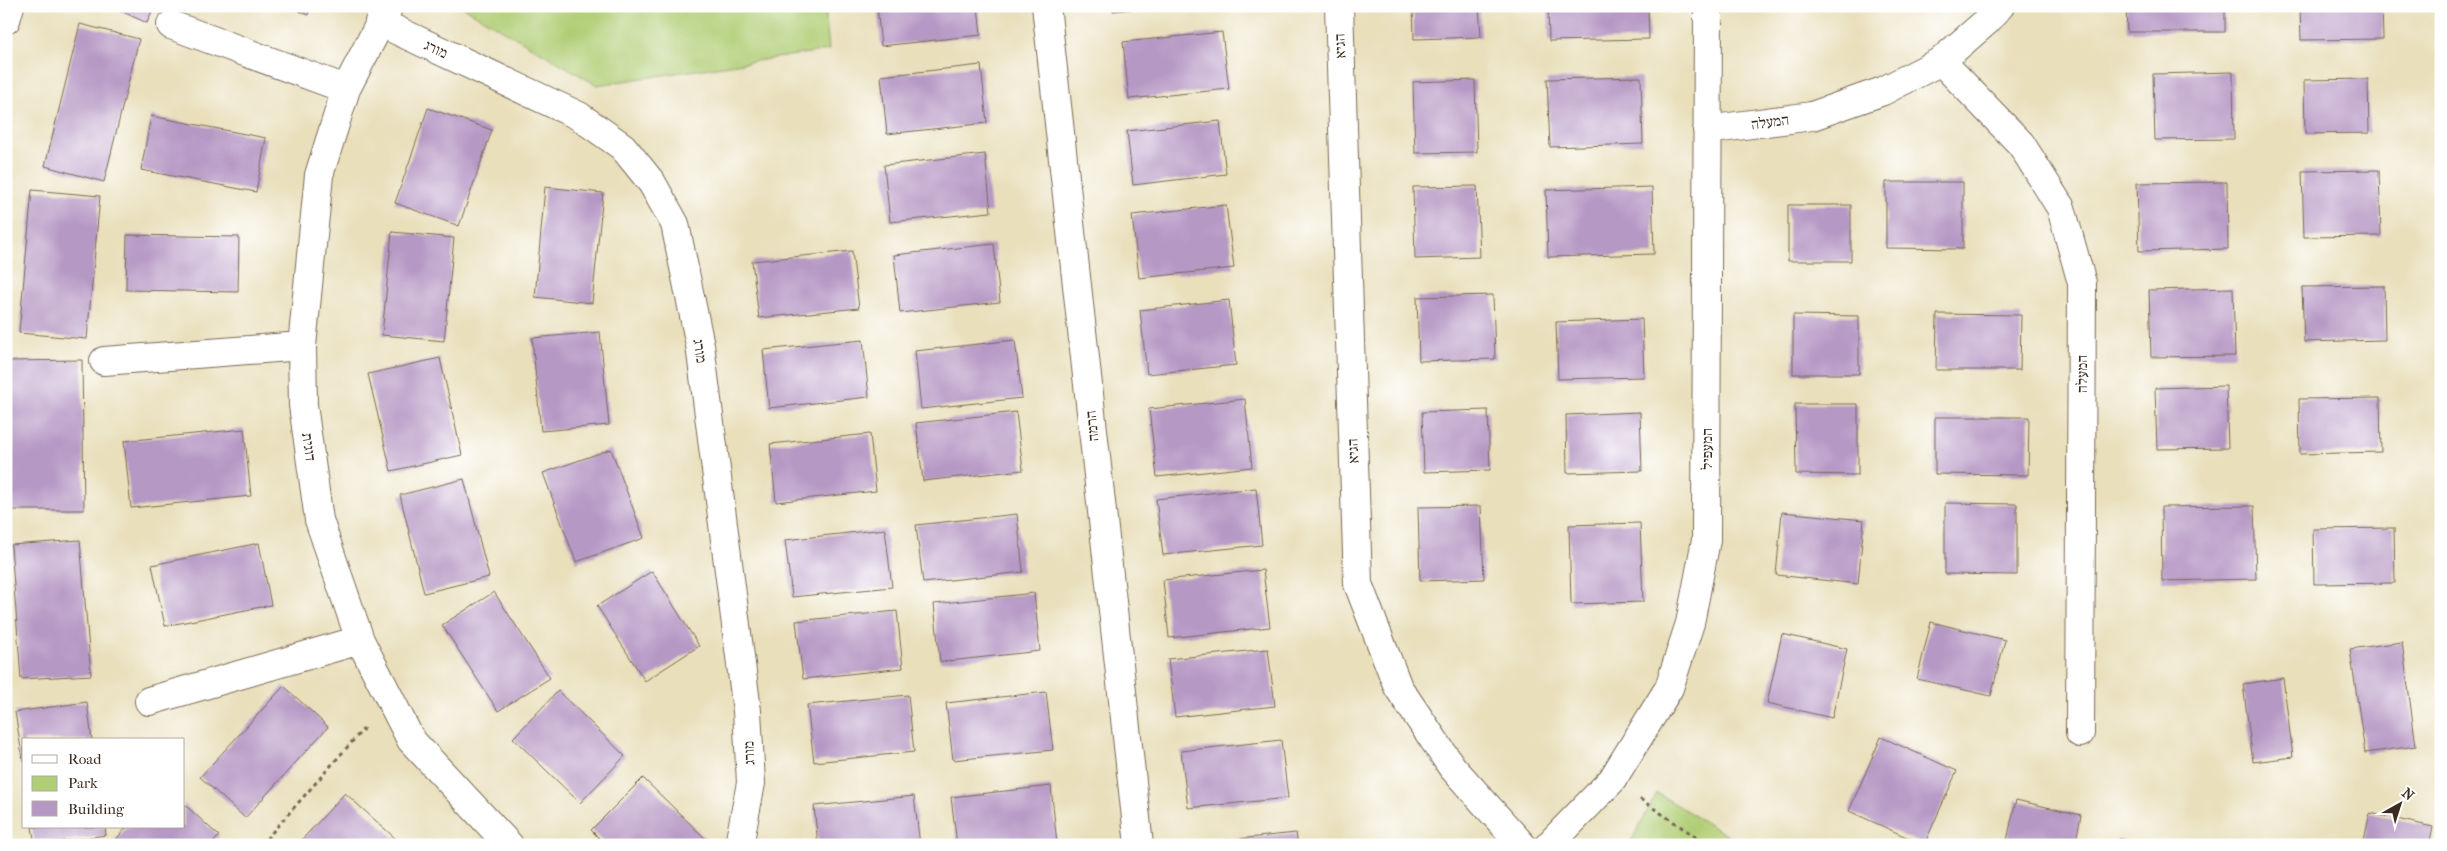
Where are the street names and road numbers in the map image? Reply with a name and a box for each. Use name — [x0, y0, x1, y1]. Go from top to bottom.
street label: הגיא — [1331, 33, 1349, 59]
street label: מורג — [421, 36, 451, 62]
street label: המעלה — [1750, 110, 1790, 134]
street label: מורג — [689, 338, 711, 364]
street label: המעלה — [2073, 355, 2091, 393]
street label: הרמה — [1081, 410, 1103, 442]
street label: המעפיל — [1698, 428, 1716, 470]
street label: דוגית — [298, 432, 320, 463]
street label: הגיא — [1344, 438, 1362, 464]
street label: מורג — [739, 740, 759, 766]

